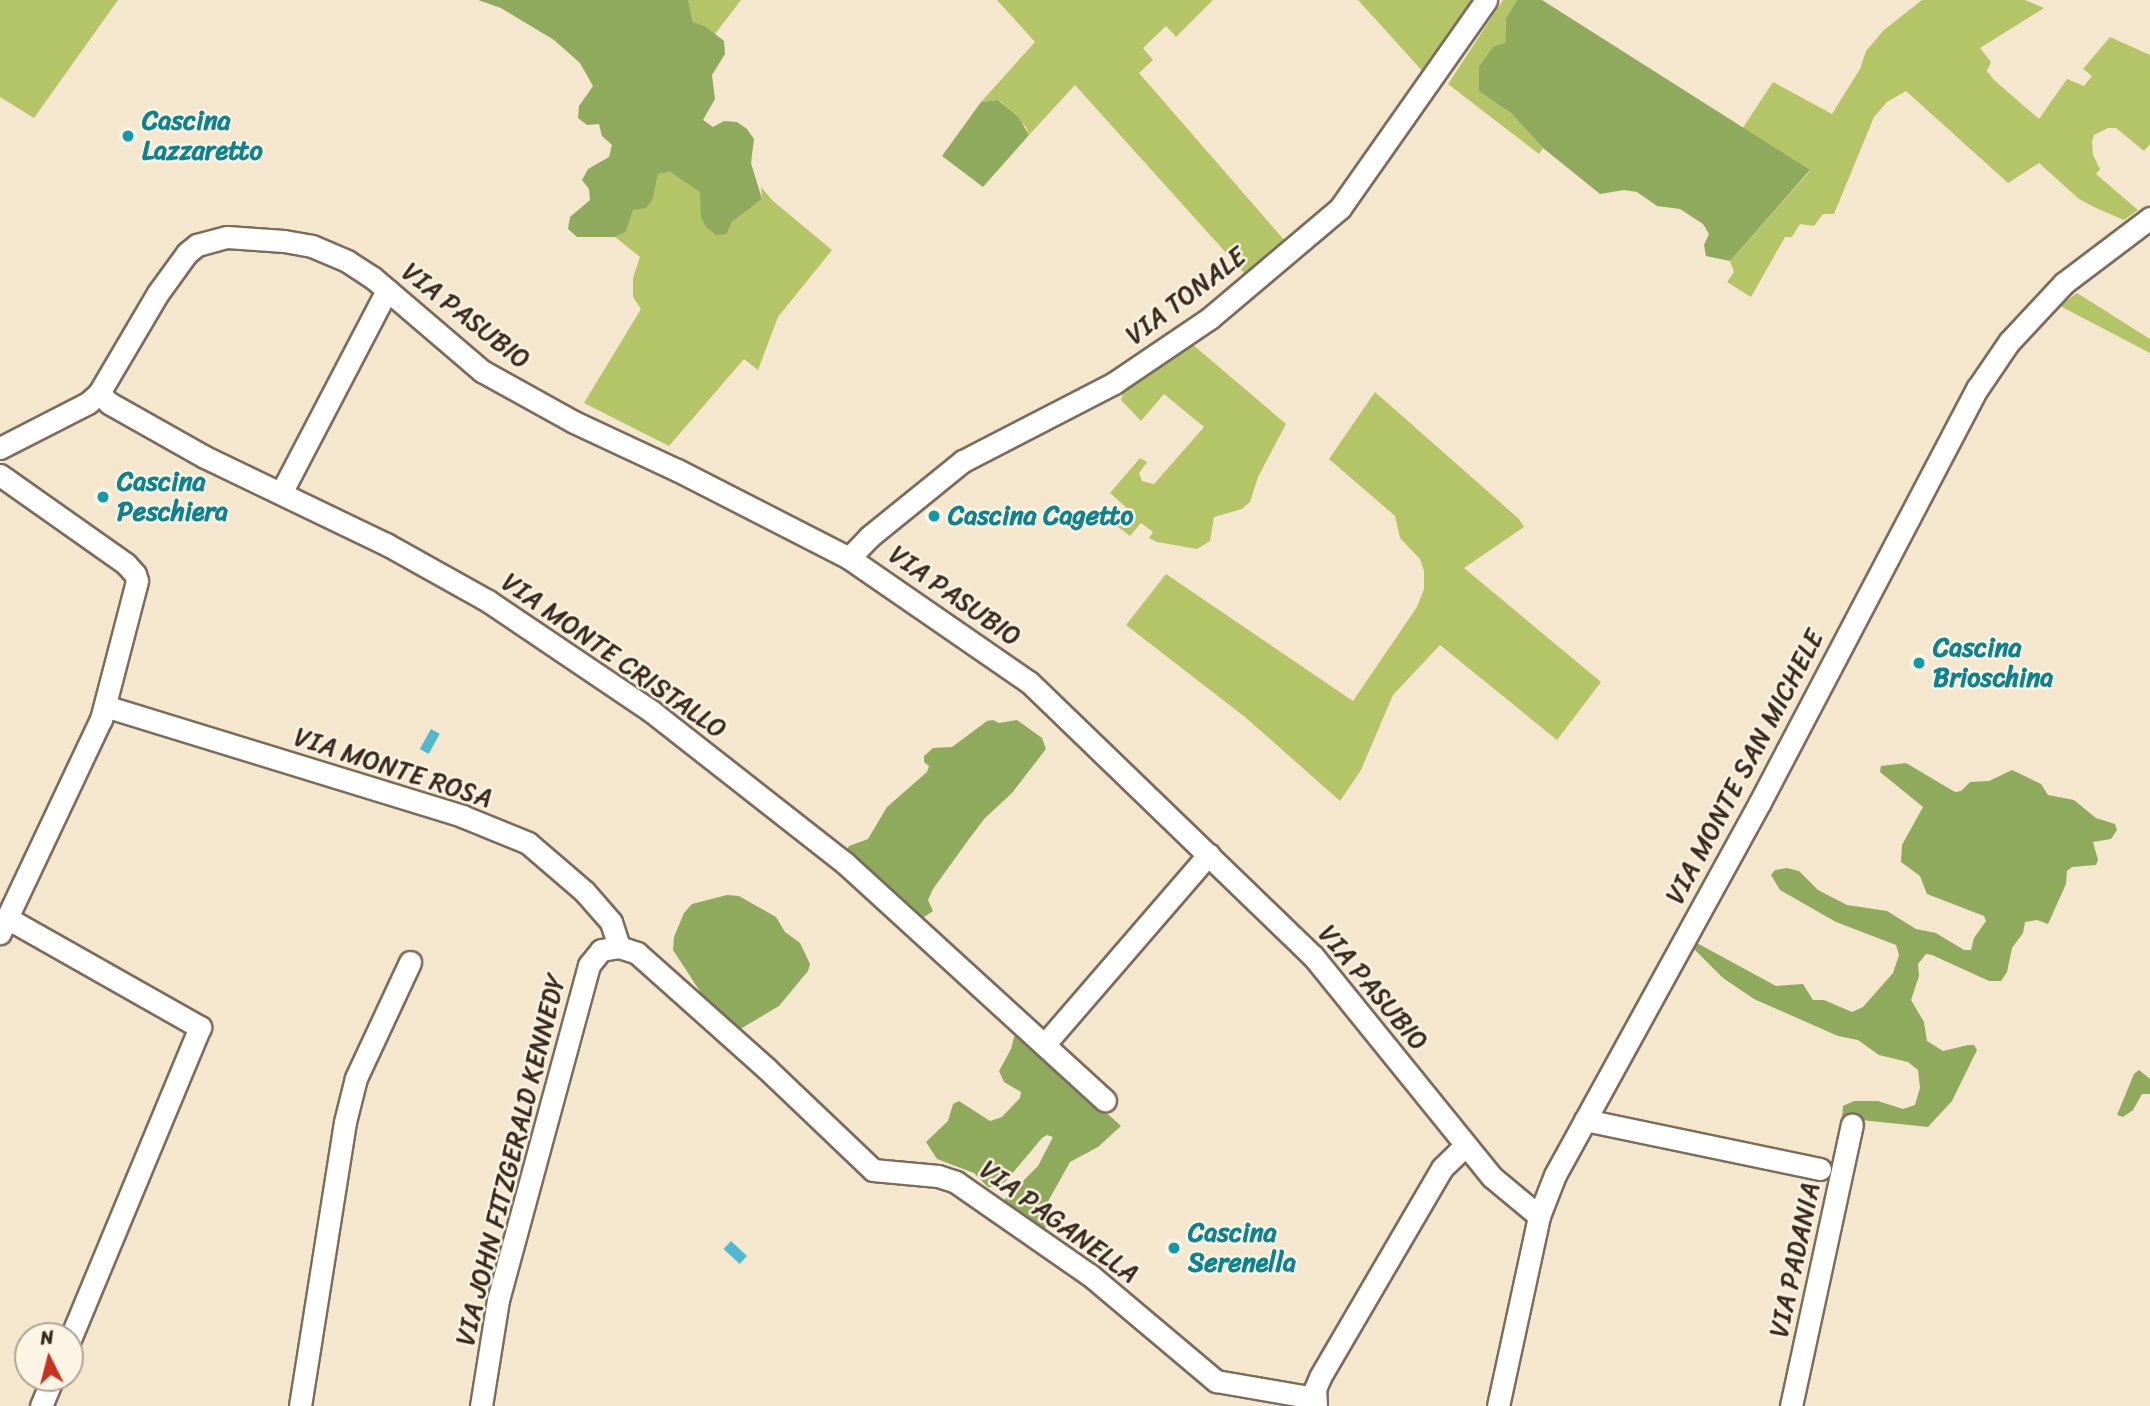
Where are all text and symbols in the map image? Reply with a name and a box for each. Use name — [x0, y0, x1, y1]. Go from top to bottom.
place label: Cascina Lazzaretto — [142, 105, 263, 166]
marker: Cascina Lazzaretto — [120, 128, 136, 144]
street label: VIA TONALE — [1120, 241, 1252, 351]
street label: VIA PASUBIO — [395, 256, 537, 376]
place label: Cascina Peschiera — [117, 466, 228, 528]
marker: Cascina Peschiera — [95, 489, 111, 505]
place label: Cascina Cagetto — [948, 500, 1133, 532]
marker: Cascina Cagetto — [926, 508, 942, 524]
street label: VIA PASUBIO — [883, 539, 1027, 653]
street label: VIA MONTE CRISTALLO — [496, 567, 732, 745]
street label: VIA MONTE SAN MICHELE — [1660, 625, 1830, 909]
place label: Cascina Brioschina — [1933, 632, 2053, 694]
marker: Cascina Brioschina — [1911, 655, 1927, 671]
street label: VIA MONTE ROSA — [290, 721, 496, 815]
street label: VIA PASUBIO — [1311, 919, 1435, 1057]
street label: VIA JOHN FITZGERALD KENNEDY — [450, 971, 572, 1349]
street label: VIA PAGANELLA — [974, 1154, 1144, 1290]
street label: VIA PADANIA — [1764, 1181, 1826, 1339]
place label: Cascina Serenella — [1188, 1217, 1296, 1278]
marker: Cascina Serenella — [1166, 1240, 1182, 1256]
text: N — [39, 1321, 55, 1355]
north arrow — [14, 1322, 84, 1392]

